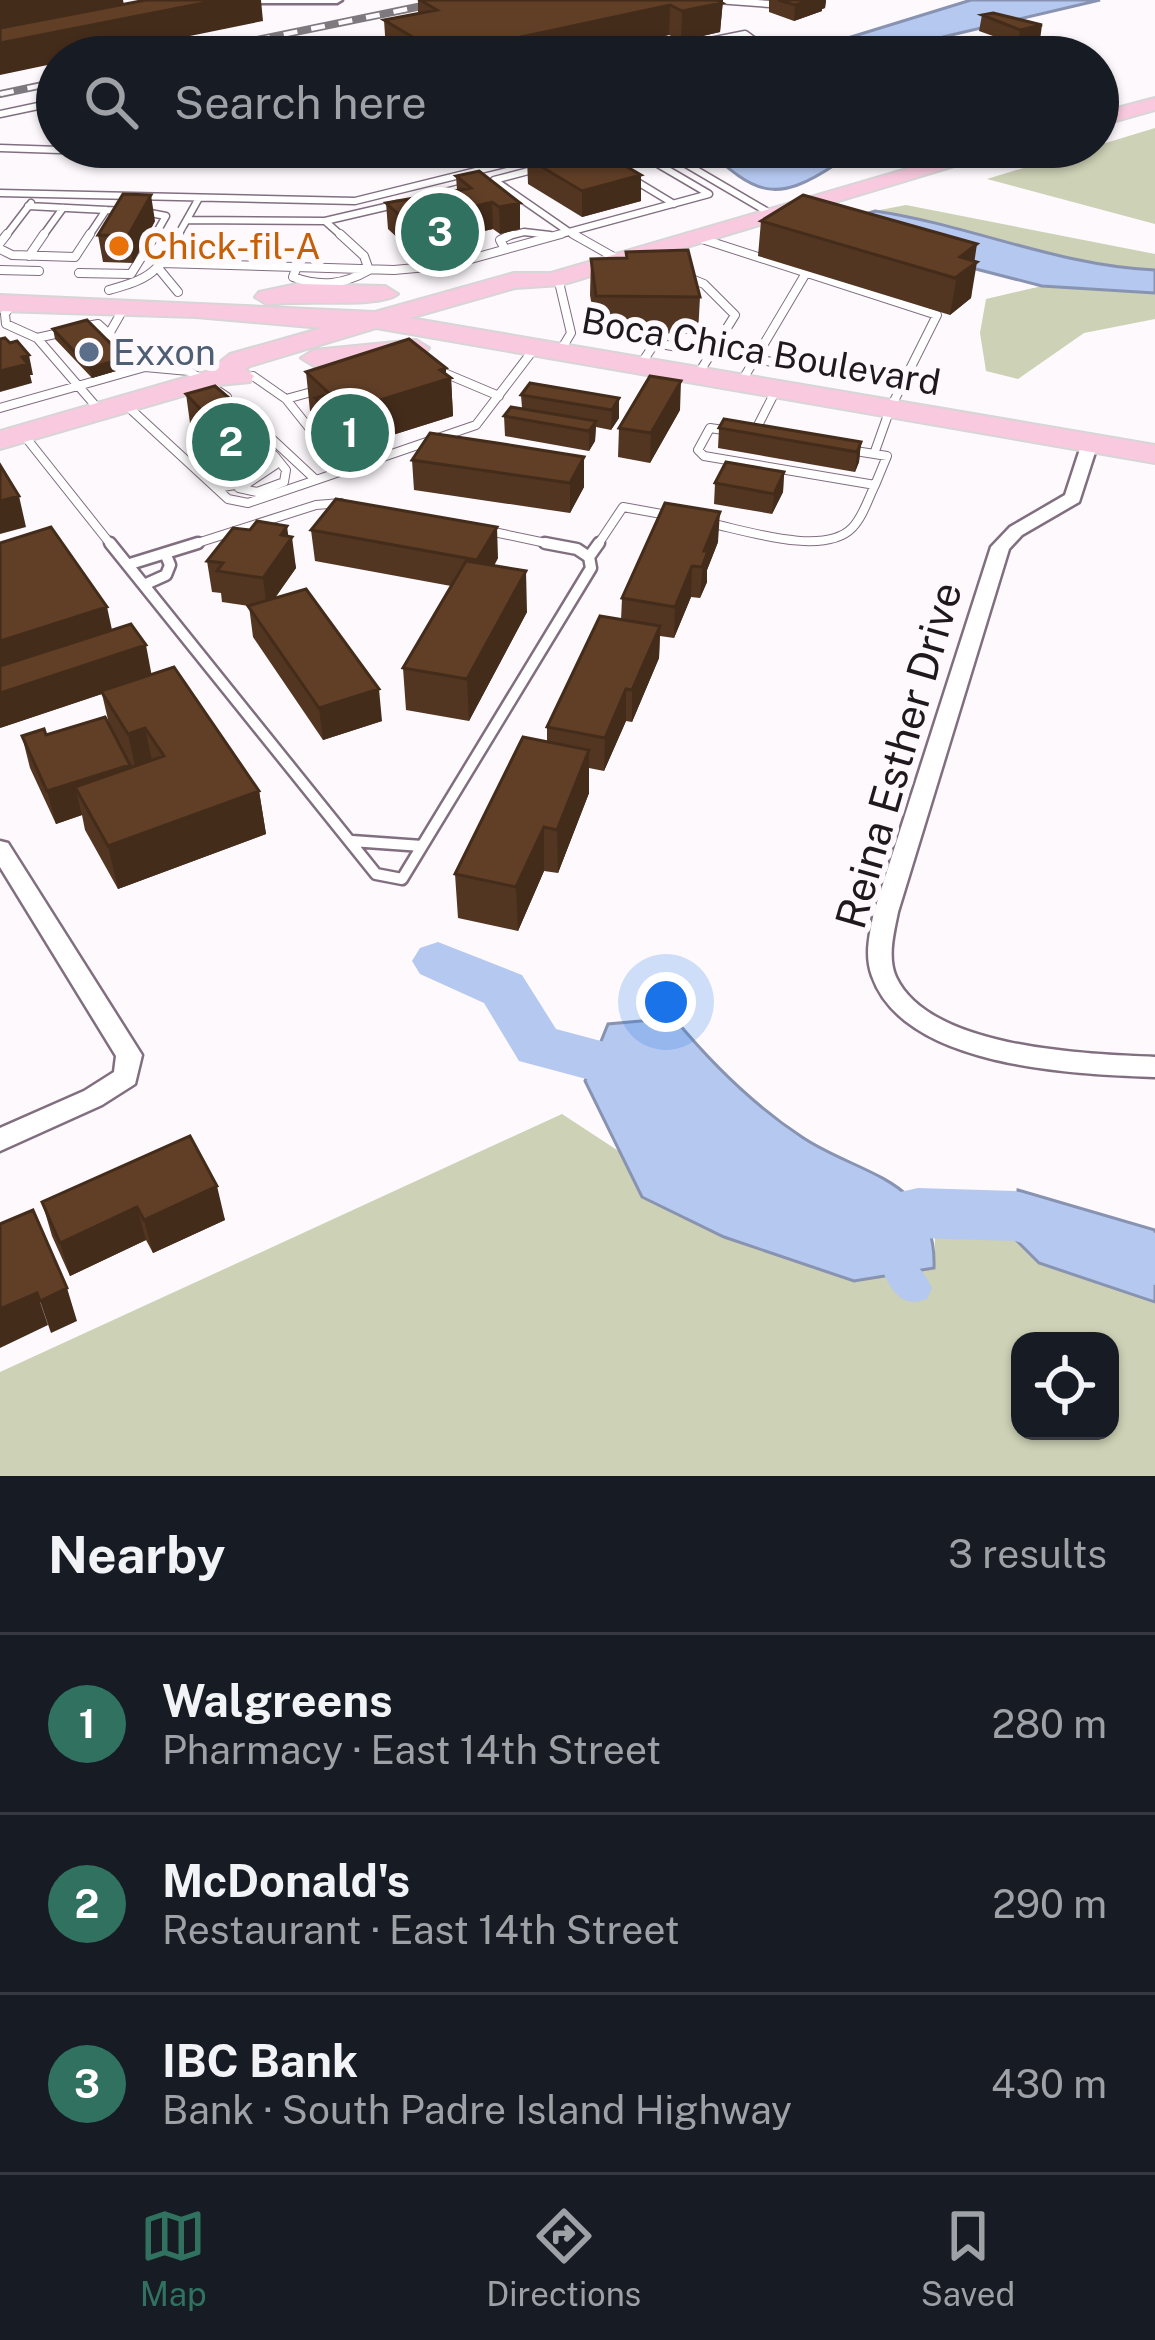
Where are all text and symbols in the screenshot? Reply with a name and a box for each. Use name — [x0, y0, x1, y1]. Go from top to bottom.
search box — [36, 36, 1119, 168]
icon: search — [78, 69, 144, 135]
text: Search here — [174, 76, 427, 129]
pin: 3 — [401, 187, 479, 277]
place label: Chick-fil-A — [143, 225, 321, 267]
marker: Chick-fil-A — [106, 233, 132, 259]
street label: Boca Chica Boulevard — [578, 299, 944, 403]
place label: Exxon — [113, 331, 216, 373]
marker: Exxon — [76, 339, 102, 365]
pin: 1 — [311, 388, 389, 478]
pin: 2 — [192, 397, 270, 487]
street label: Reina Esther Drive — [825, 576, 971, 934]
your location — [636, 972, 696, 1032]
map controls — [1011, 1332, 1119, 1440]
button: locate — [1011, 1332, 1119, 1440]
text: Nearby — [48, 1525, 225, 1584]
text: 3 results — [948, 1531, 1107, 1577]
text: Walgreens — [162, 1674, 393, 1727]
text: 1 — [79, 1701, 95, 1747]
text: 280 m — [992, 1701, 1107, 1747]
text: Pharmacy · East 14th Street — [162, 1727, 661, 1773]
text: McDonald's — [162, 1854, 410, 1907]
text: 2 — [75, 1881, 99, 1927]
text: 290 m — [993, 1881, 1107, 1927]
text: Restaurant · East 14th Street — [162, 1907, 680, 1953]
text: IBC Bank — [162, 2034, 358, 2087]
text: 3 — [74, 2061, 100, 2107]
text: 430 m — [991, 2061, 1107, 2107]
text: Bank · South Padre Island Highway — [162, 2087, 792, 2133]
tab: Map — [140, 2203, 207, 2313]
tab: Directions — [486, 2203, 641, 2313]
tab: Saved — [921, 2203, 1015, 2313]

